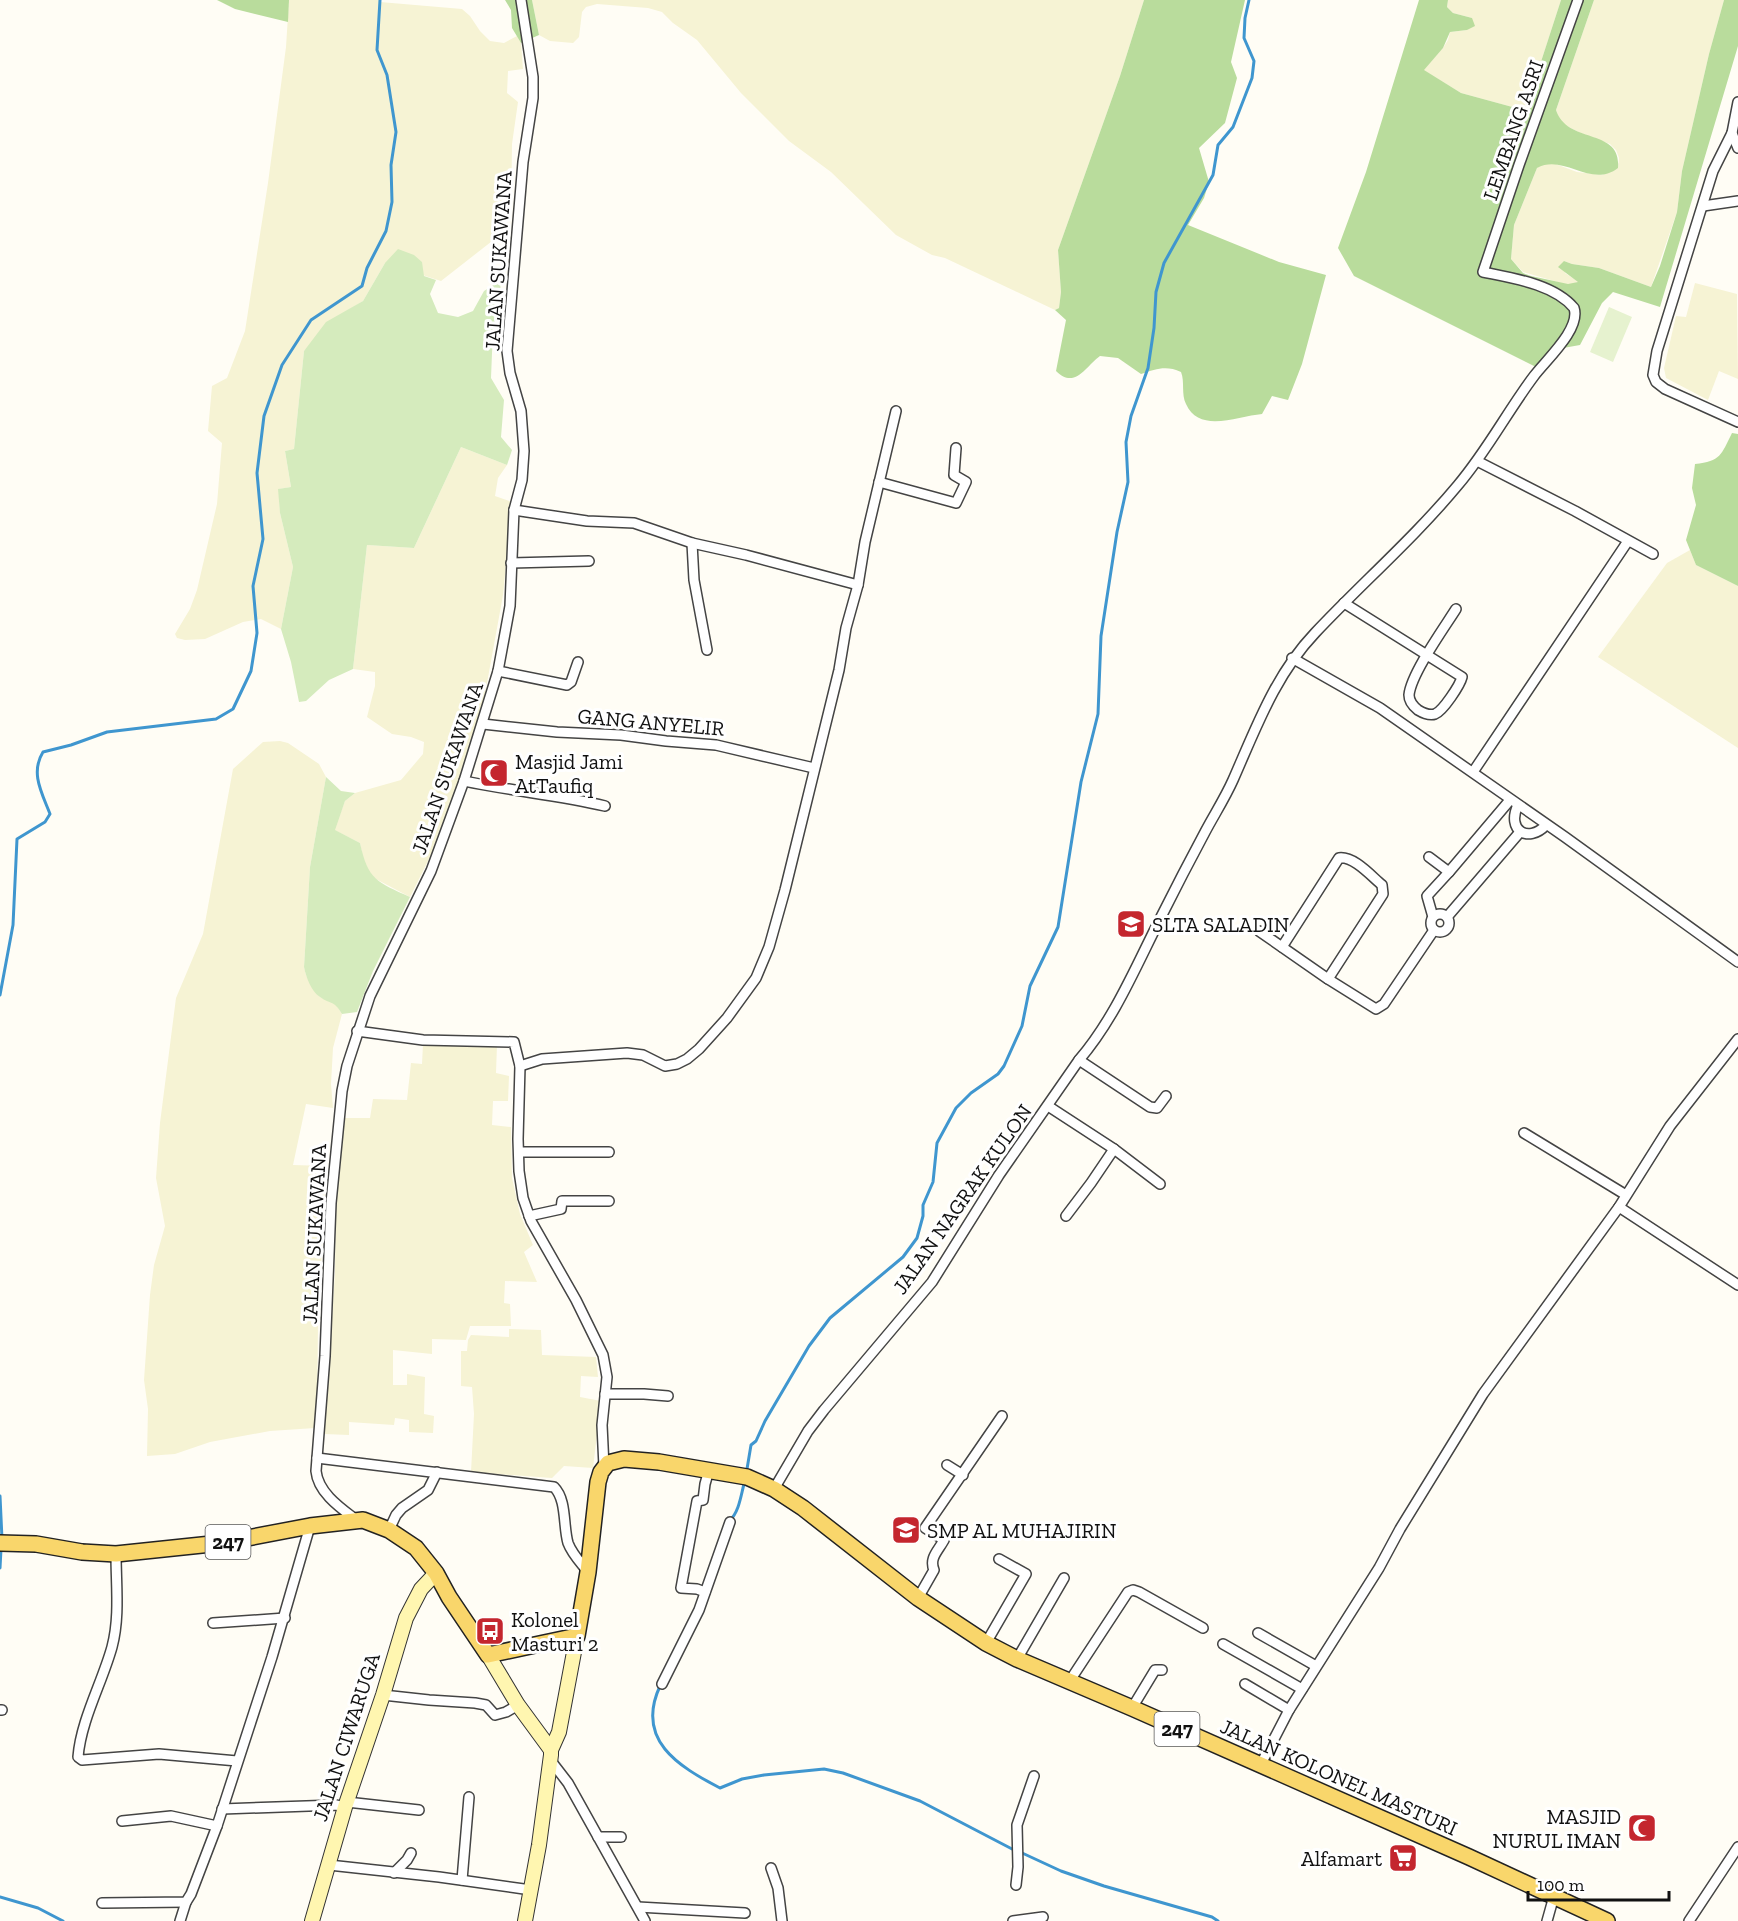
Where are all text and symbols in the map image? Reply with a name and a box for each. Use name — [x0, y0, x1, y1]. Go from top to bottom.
street label: LEMBANG ASRI — [1477, 57, 1549, 203]
street label: JALAN SUKAWANA — [479, 170, 517, 352]
street label: JALAN SUKAWANA — [406, 678, 488, 857]
street label: GANG ANYELIR — [577, 703, 726, 741]
place label: Masjid Jami AtTaufiq — [515, 749, 623, 798]
mosque icon: Masjid Jami AtTaufiq — [478, 757, 510, 789]
school or university icon: SLTA SALADIN — [1115, 908, 1147, 940]
place label: SLTA SALADIN — [1152, 912, 1289, 937]
street label: JALAN NAGRAK KULON — [887, 1099, 1037, 1299]
street label: JALAN SUKAWANA — [297, 1143, 331, 1325]
school or university icon: SMP AL MUHAJIRIN — [890, 1514, 922, 1546]
place label: SMP AL MUHAJIRIN — [927, 1518, 1116, 1543]
road number: 247 — [206, 1525, 250, 1559]
place label: Kolonel Masturi 2 — [511, 1607, 599, 1656]
bus stop icon: Kolonel Masturi 2 — [474, 1615, 506, 1647]
street label: JALAN CIWARUGA — [307, 1649, 385, 1824]
road number: 247 — [1154, 1712, 1200, 1746]
street label: JALAN KOLONEL MASTURI — [1217, 1713, 1461, 1841]
place label: MASJID NURUL IMAN — [1493, 1804, 1621, 1853]
mosque icon: MASJID NURUL IMAN — [1626, 1812, 1658, 1844]
supermarket icon: Alfamart — [1387, 1842, 1419, 1874]
place label: Alfamart — [1301, 1846, 1382, 1871]
scale bar — [1528, 1864, 1669, 1902]
text: 100 m — [1537, 1874, 1585, 1896]

